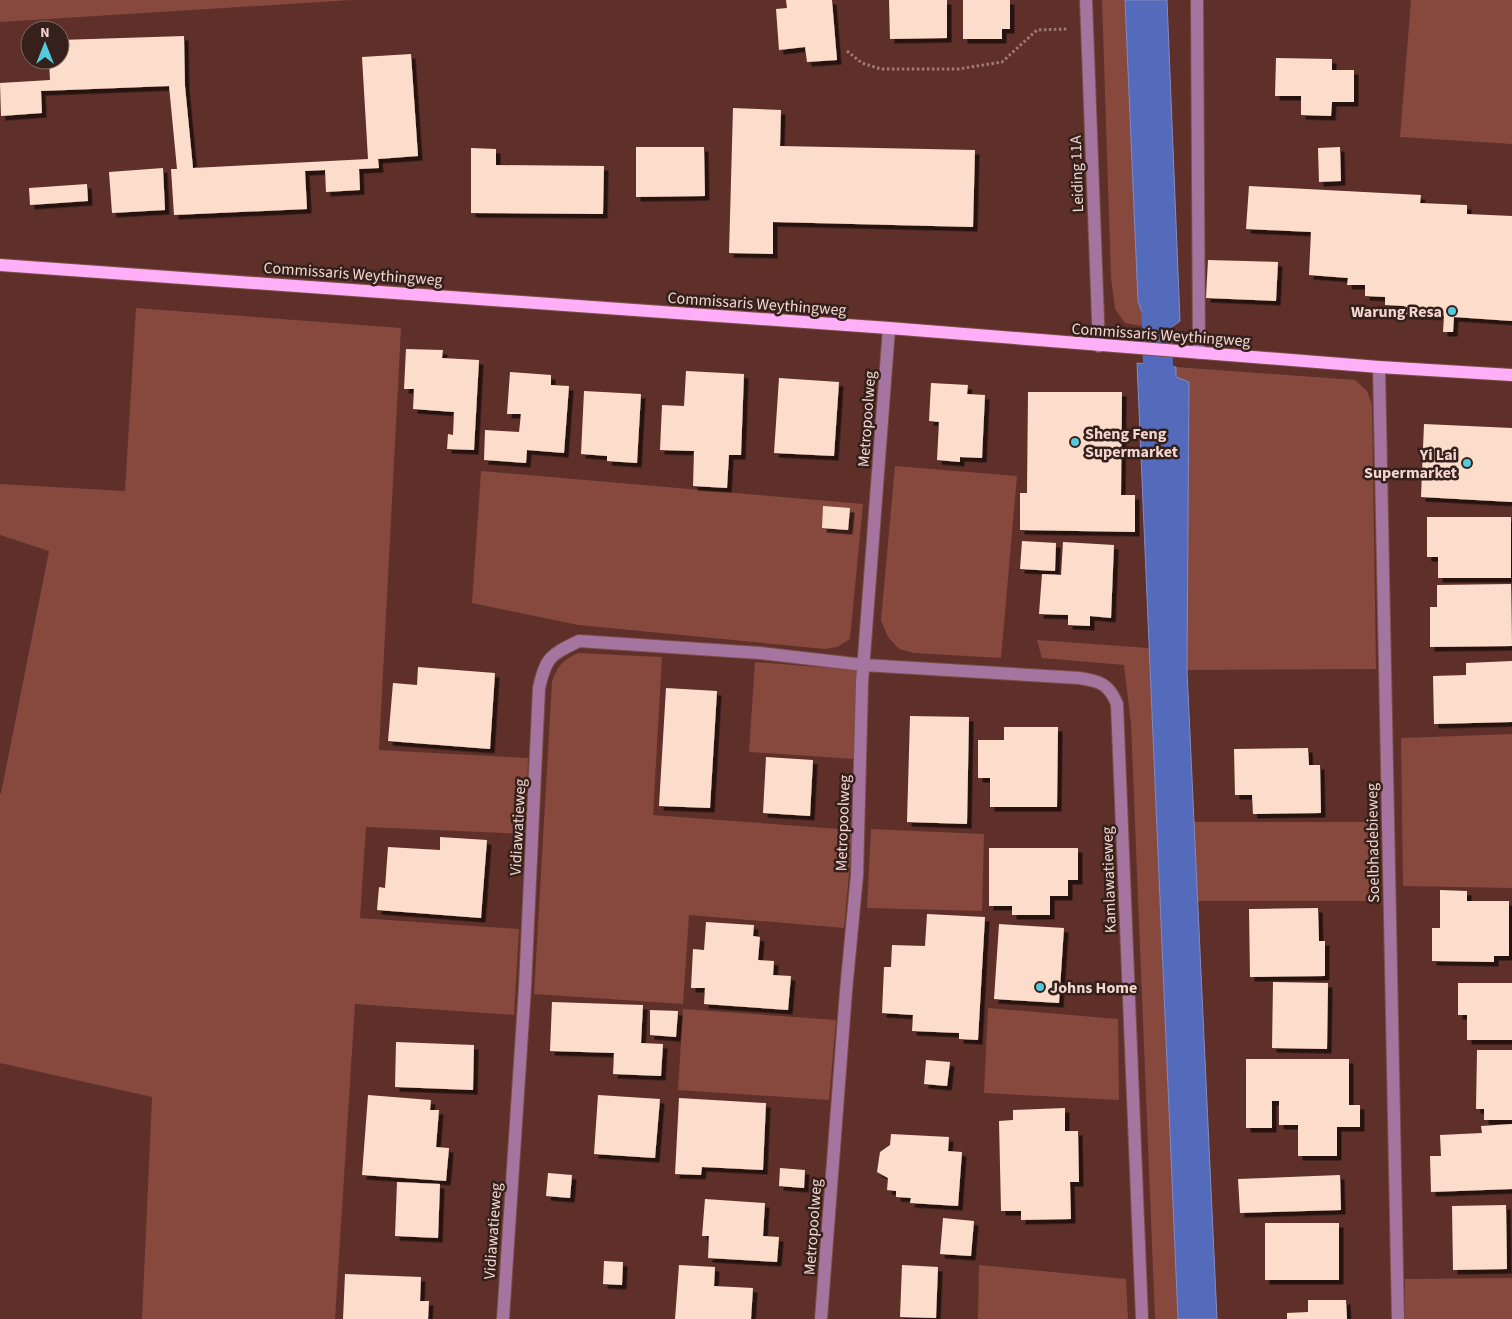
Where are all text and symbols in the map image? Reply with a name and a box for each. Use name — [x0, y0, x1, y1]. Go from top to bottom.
north arrow — [20, 20, 70, 70]
text: N — [40, 23, 50, 43]
street label: Leiding 11A — [1065, 135, 1089, 213]
street label: Commissaris Weythingweg — [263, 257, 443, 291]
street label: Commissaris Weythingweg — [667, 287, 847, 321]
place label: Warung Resa — [1351, 301, 1442, 323]
marker: Warung Resa — [1446, 305, 1458, 317]
street label: Commissaris Weythingweg — [1071, 318, 1251, 352]
street label: Metropoolweg — [853, 370, 881, 468]
place label: Sheng Feng Supermarket — [1085, 423, 1178, 463]
marker: Sheng Feng Supermarket — [1069, 436, 1081, 448]
place label: Yi Lai Supermarket — [1364, 444, 1457, 484]
marker: Yi Lai Supermarket — [1461, 457, 1473, 469]
street label: Metropoolweg — [830, 774, 856, 872]
street label: Vidiawatieweg — [504, 778, 532, 876]
street label: Soelbhadebieweg — [1361, 783, 1385, 903]
street label: Kamlawatieweg — [1096, 826, 1122, 934]
place label: Johns Home — [1050, 977, 1137, 999]
marker: Johns Home — [1034, 981, 1046, 993]
street label: Metropoolweg — [799, 1178, 827, 1276]
street label: Vidiawatieweg — [479, 1182, 507, 1280]

